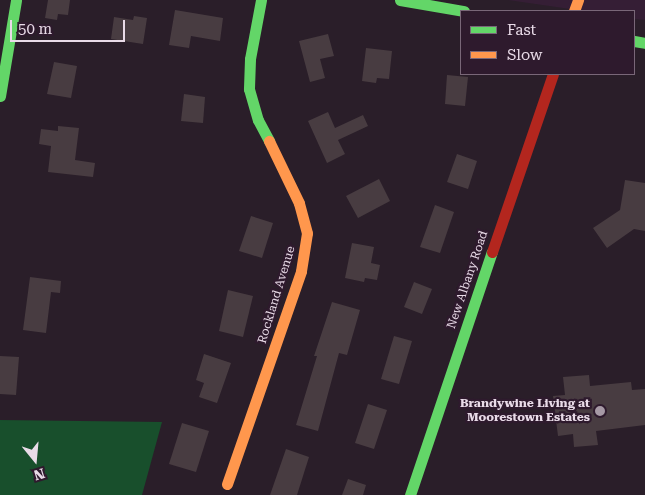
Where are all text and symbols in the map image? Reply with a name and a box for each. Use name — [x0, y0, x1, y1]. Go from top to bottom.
scale bar — [12, 10, 128, 42]
legend — [460, 10, 635, 75]
text: 50 m — [18, 20, 52, 38]
text: Fast — [507, 21, 536, 39]
text: Slow — [507, 46, 542, 64]
street label: New Albany Road — [445, 229, 491, 331]
street label: Rockland Avenue — [255, 244, 299, 346]
place label: Brandywine Living at Moorestown Estates — [460, 397, 590, 425]
marker: Brandywine Living at Moorestown Estates — [594, 405, 606, 417]
north arrow — [10, 435, 60, 485]
text: N — [32, 465, 47, 484]

